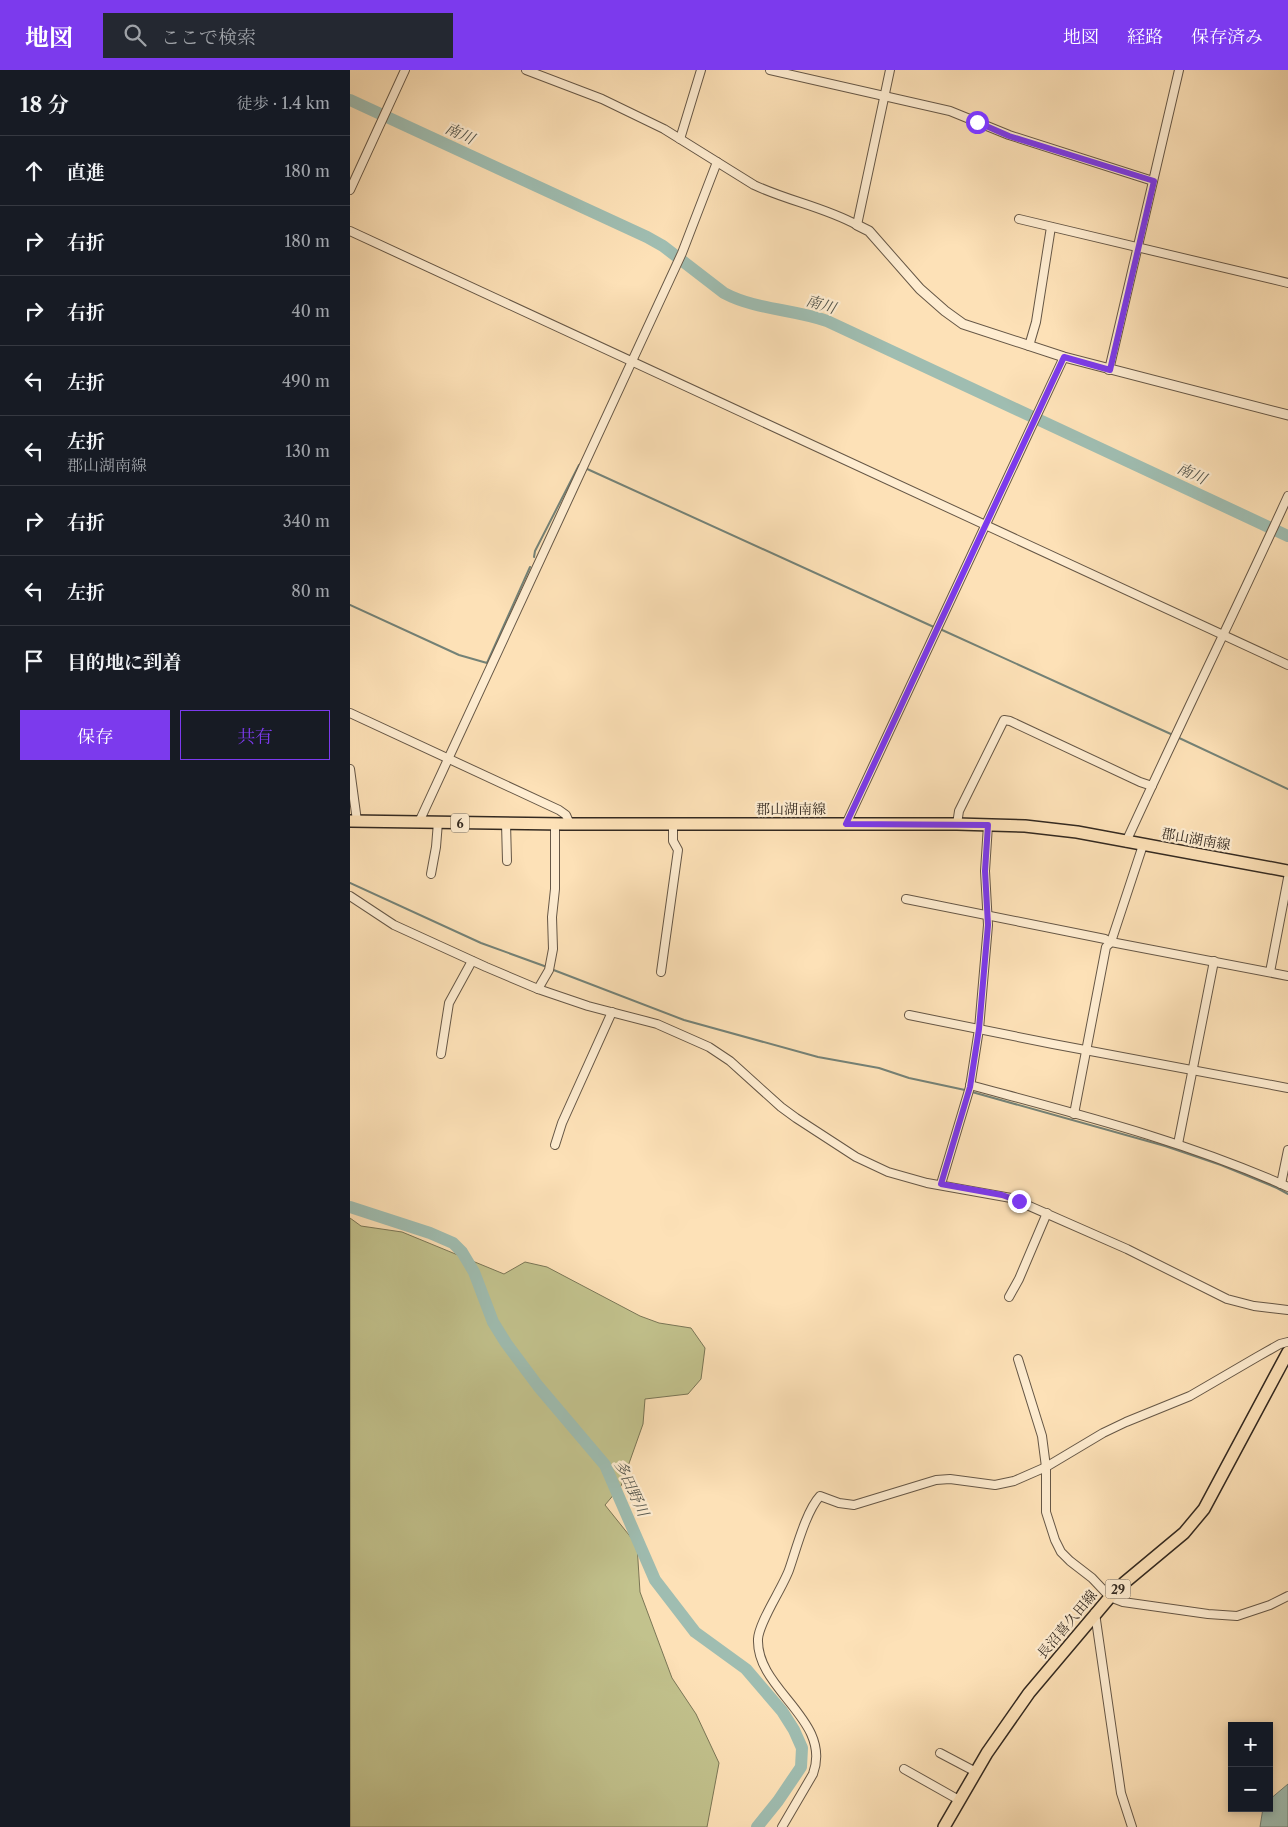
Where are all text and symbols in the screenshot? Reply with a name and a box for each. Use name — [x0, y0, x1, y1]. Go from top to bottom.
search box — [103, 13, 453, 58]
icon: search — [121, 21, 149, 49]
text: 地図 — [25, 23, 73, 52]
text: ここで検索 — [161, 26, 256, 49]
text: 地図 — [1063, 26, 1099, 48]
text: 経路 — [1127, 26, 1163, 48]
text: 保存済み — [1191, 26, 1263, 48]
text: 18 分 — [20, 92, 69, 117]
text: 徒歩 · 1.4 km — [236, 93, 330, 113]
route start — [966, 111, 989, 134]
water label: 南川 — [442, 118, 479, 149]
icon: ahead — [20, 157, 48, 185]
text: 直進 — [67, 161, 105, 184]
text: 180 m — [284, 161, 330, 181]
icon: right — [20, 227, 48, 255]
text: 右折 — [67, 231, 105, 254]
text: 180 m — [284, 231, 330, 251]
water label: 南川 — [804, 291, 840, 318]
icon: right — [20, 297, 48, 325]
text: 右折 — [67, 301, 105, 324]
text: 40 m — [291, 301, 330, 321]
icon: left — [20, 367, 48, 395]
text: 左折 — [67, 371, 105, 394]
text: 490 m — [282, 371, 330, 391]
text: 左折 — [67, 430, 105, 453]
icon: left — [20, 437, 48, 465]
text: 130 m — [285, 441, 330, 461]
text: 郡山湖南線 — [67, 455, 147, 475]
water label: 南川 — [1174, 458, 1211, 489]
icon: right — [20, 507, 48, 535]
text: 右折 — [67, 511, 105, 534]
text: 340 m — [283, 511, 330, 531]
icon: left — [20, 577, 48, 605]
text: 左折 — [67, 581, 105, 604]
text: 80 m — [291, 581, 330, 601]
icon: arrive — [20, 647, 48, 675]
text: 目的地に到着 — [67, 651, 181, 674]
button: 保存 — [20, 710, 170, 760]
button: 共有 — [180, 710, 330, 760]
street label: 郡山湖南線 — [756, 800, 826, 818]
road number: 6 — [451, 814, 469, 832]
street label: 郡山湖南線 — [1160, 824, 1232, 854]
route end — [1008, 1190, 1031, 1213]
water label: 多田野川 — [611, 1457, 654, 1521]
road number: 29 — [1106, 1580, 1130, 1598]
street label: 長沼喜久田線 — [1033, 1586, 1101, 1662]
map controls — [1228, 1722, 1273, 1812]
button: + — [1228, 1722, 1273, 1767]
button: − — [1228, 1767, 1273, 1812]

